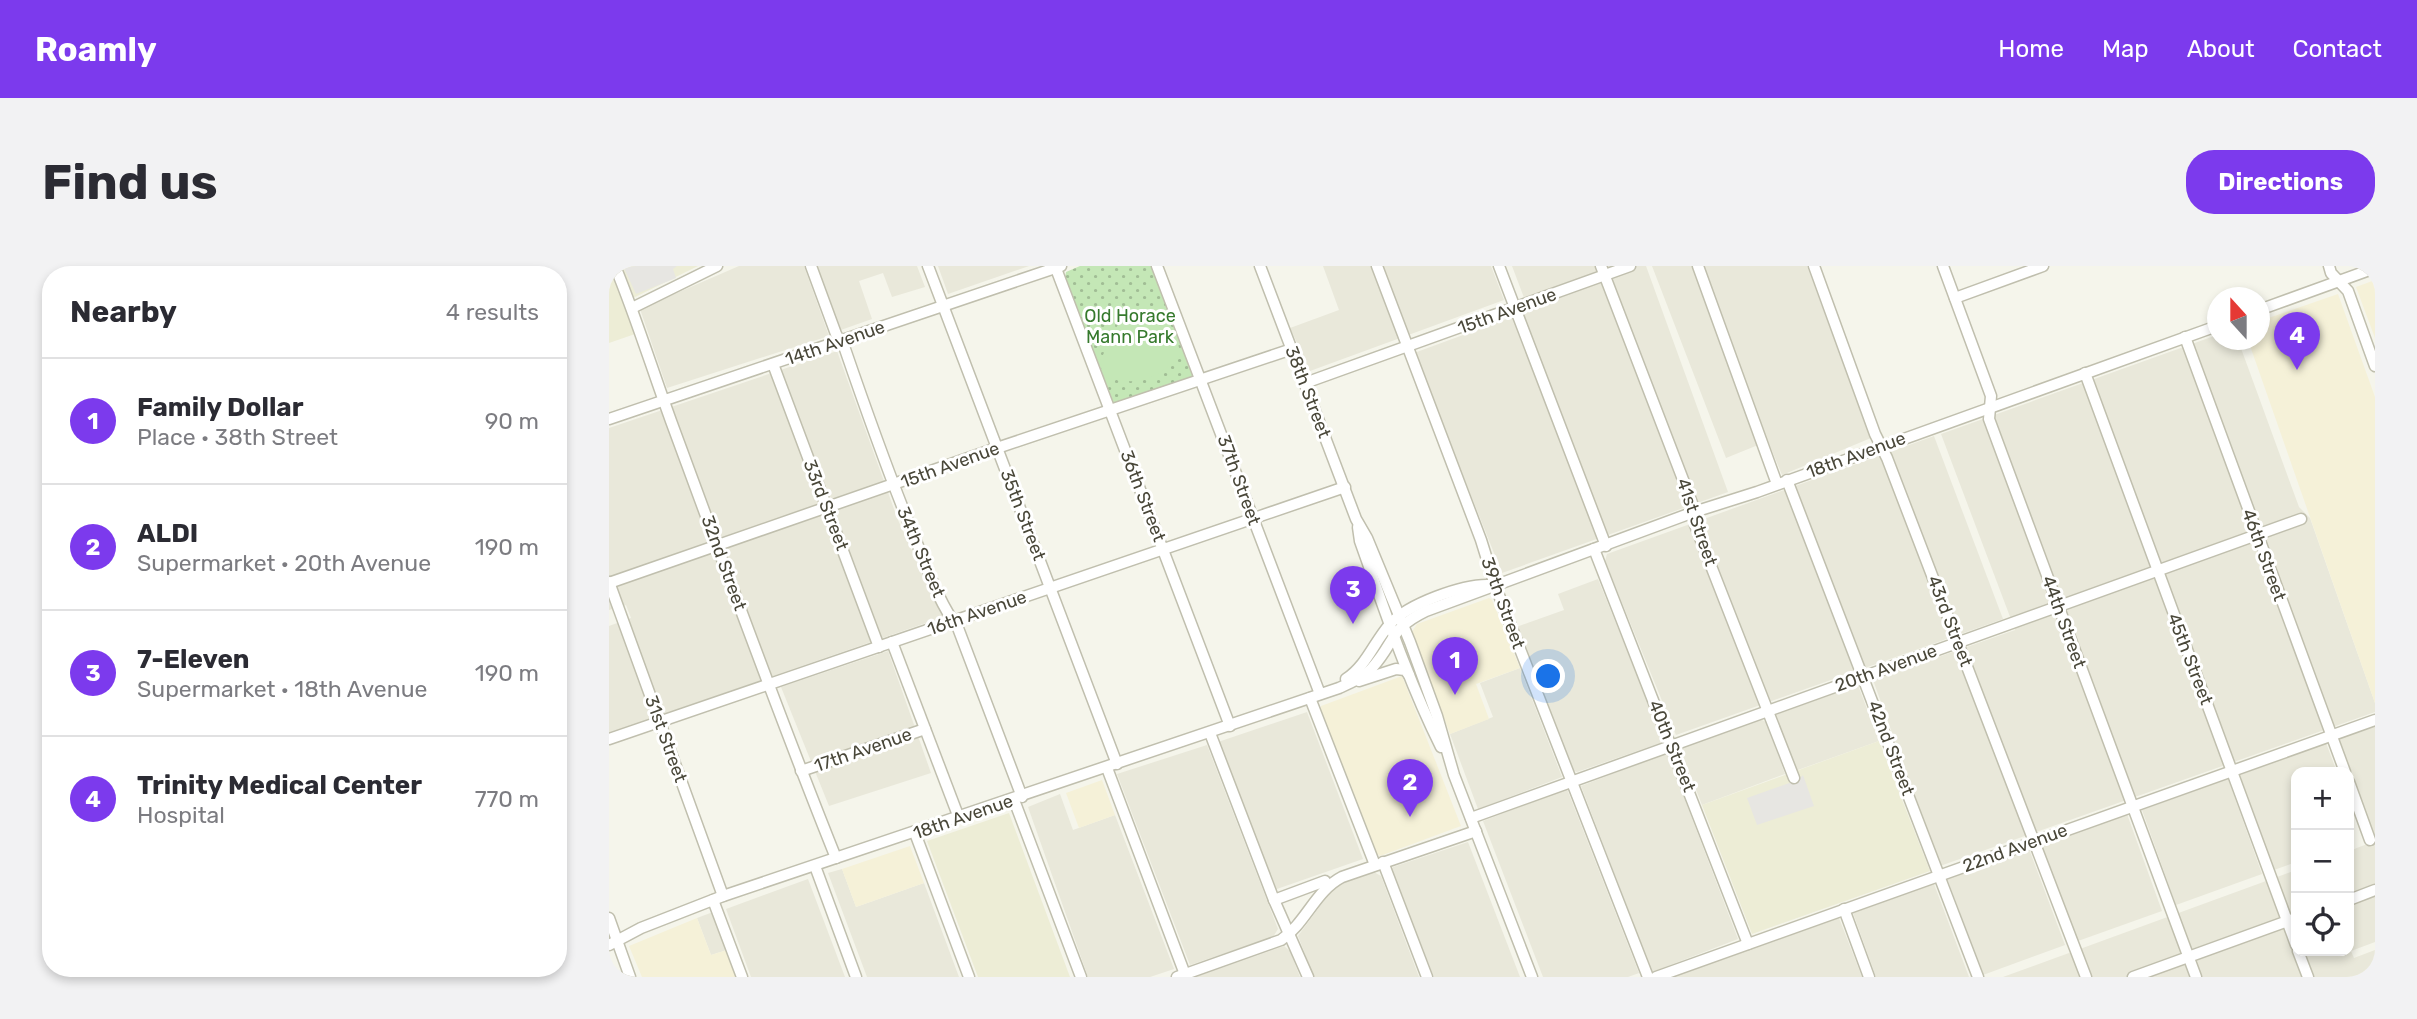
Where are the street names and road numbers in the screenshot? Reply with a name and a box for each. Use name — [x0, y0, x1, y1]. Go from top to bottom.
street label: 15th Avenue — [1455, 283, 1559, 339]
street label: 14th Avenue — [782, 316, 888, 370]
street label: 38th Street — [1280, 343, 1336, 441]
street label: 18th Avenue — [1803, 427, 1909, 483]
street label: 37th Street — [1213, 432, 1265, 528]
street label: 15th Avenue — [898, 437, 1002, 493]
street label: 36th Street — [1116, 447, 1170, 545]
street label: 33rd Street — [799, 457, 853, 553]
street label: 35th Street — [996, 466, 1050, 564]
street label: 41st Street — [1672, 475, 1722, 569]
street label: 34th Street — [892, 503, 950, 601]
street label: 46th Street — [2237, 506, 2291, 604]
street label: 32nd Street — [697, 513, 751, 613]
street label: 39th Street — [1476, 554, 1530, 652]
street label: 43rd Street — [1923, 572, 1977, 670]
street label: 44th Street — [2037, 573, 2091, 671]
street label: 16th Avenue — [924, 586, 1030, 640]
street label: 45th Street — [2162, 610, 2218, 708]
street label: 20th Avenue — [1832, 639, 1940, 697]
street label: 31st Street — [640, 693, 692, 785]
street label: 40th Street — [1644, 697, 1700, 795]
street label: 42nd Street — [1863, 697, 1919, 799]
street label: 17th Avenue — [811, 723, 915, 777]
street label: 18th Avenue — [910, 790, 1016, 844]
street label: 22nd Avenue — [1960, 819, 2070, 877]

